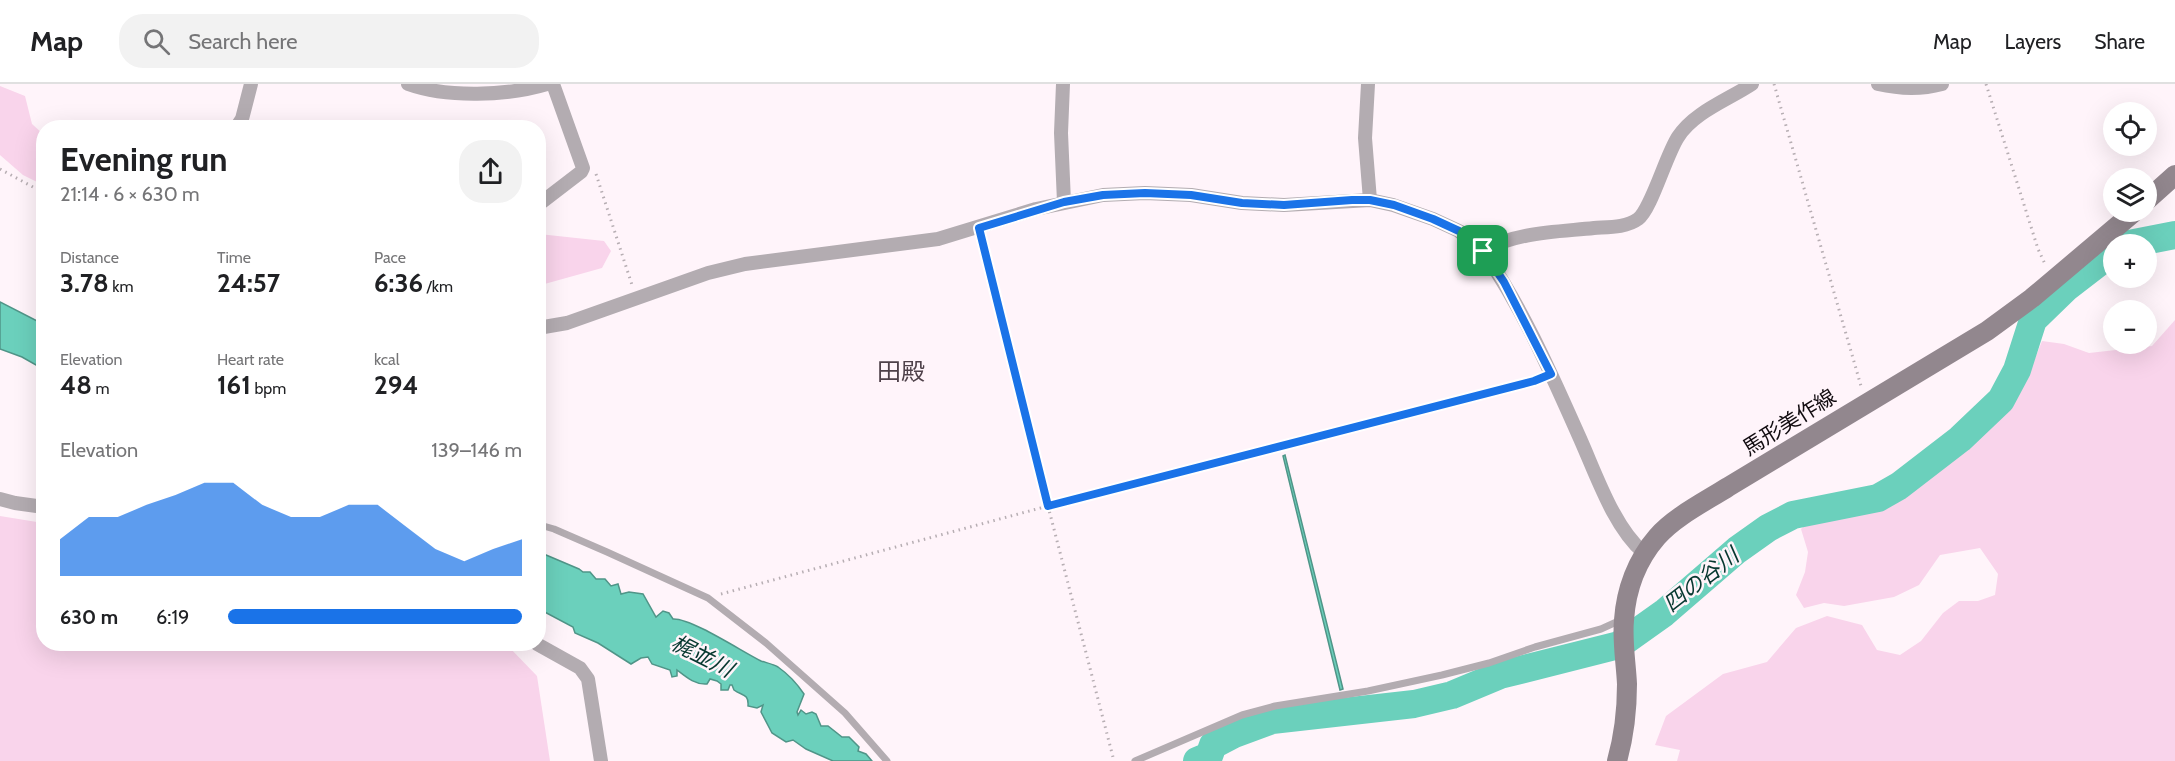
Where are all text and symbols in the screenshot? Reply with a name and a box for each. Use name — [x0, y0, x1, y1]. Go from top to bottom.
search box — [119, 14, 539, 68]
text: Map — [30, 24, 83, 58]
icon: search — [140, 25, 173, 58]
text: Search here — [188, 28, 297, 55]
text: Map — [1933, 29, 1972, 54]
text: Layers — [2005, 29, 2061, 54]
text: Share — [2094, 29, 2145, 54]
map controls — [2103, 102, 2157, 354]
button: locate — [2103, 102, 2157, 156]
text: Evening run — [60, 139, 227, 179]
button: share — [459, 140, 522, 203]
button: layers — [2103, 168, 2157, 222]
text: 21:14 · 6 × 630 m — [60, 182, 200, 206]
pin — [1457, 225, 1508, 276]
icon: arrive — [1466, 234, 1499, 267]
button: + — [2103, 234, 2157, 288]
text: Distance — [60, 248, 119, 267]
text: Time — [217, 248, 251, 267]
text: Pace — [374, 248, 406, 267]
text: 3.78 — [60, 267, 109, 299]
text: 24:57 — [217, 267, 280, 299]
text: 6:36 — [374, 267, 423, 299]
text: km — [109, 277, 134, 296]
text: /km — [423, 277, 453, 296]
button: − — [2103, 300, 2157, 354]
text: Elevation — [60, 350, 123, 369]
text: Heart rate — [217, 350, 284, 369]
text: kcal — [374, 350, 400, 369]
district label: 田殿 — [877, 357, 925, 386]
text: 48 — [60, 369, 92, 401]
text: 161 — [217, 369, 251, 401]
text: 294 — [374, 369, 419, 401]
text: m — [92, 379, 110, 398]
text: bpm — [251, 379, 286, 398]
street label: 馬形美作線 — [1738, 384, 1840, 460]
text: Elevation — [60, 438, 138, 462]
text: 139–146 m — [431, 438, 522, 462]
water label: 四の谷川 — [1658, 541, 1746, 618]
text: 630 m — [60, 605, 118, 629]
text: 6:19 — [156, 605, 189, 629]
water label: 梶並川 — [666, 629, 739, 684]

